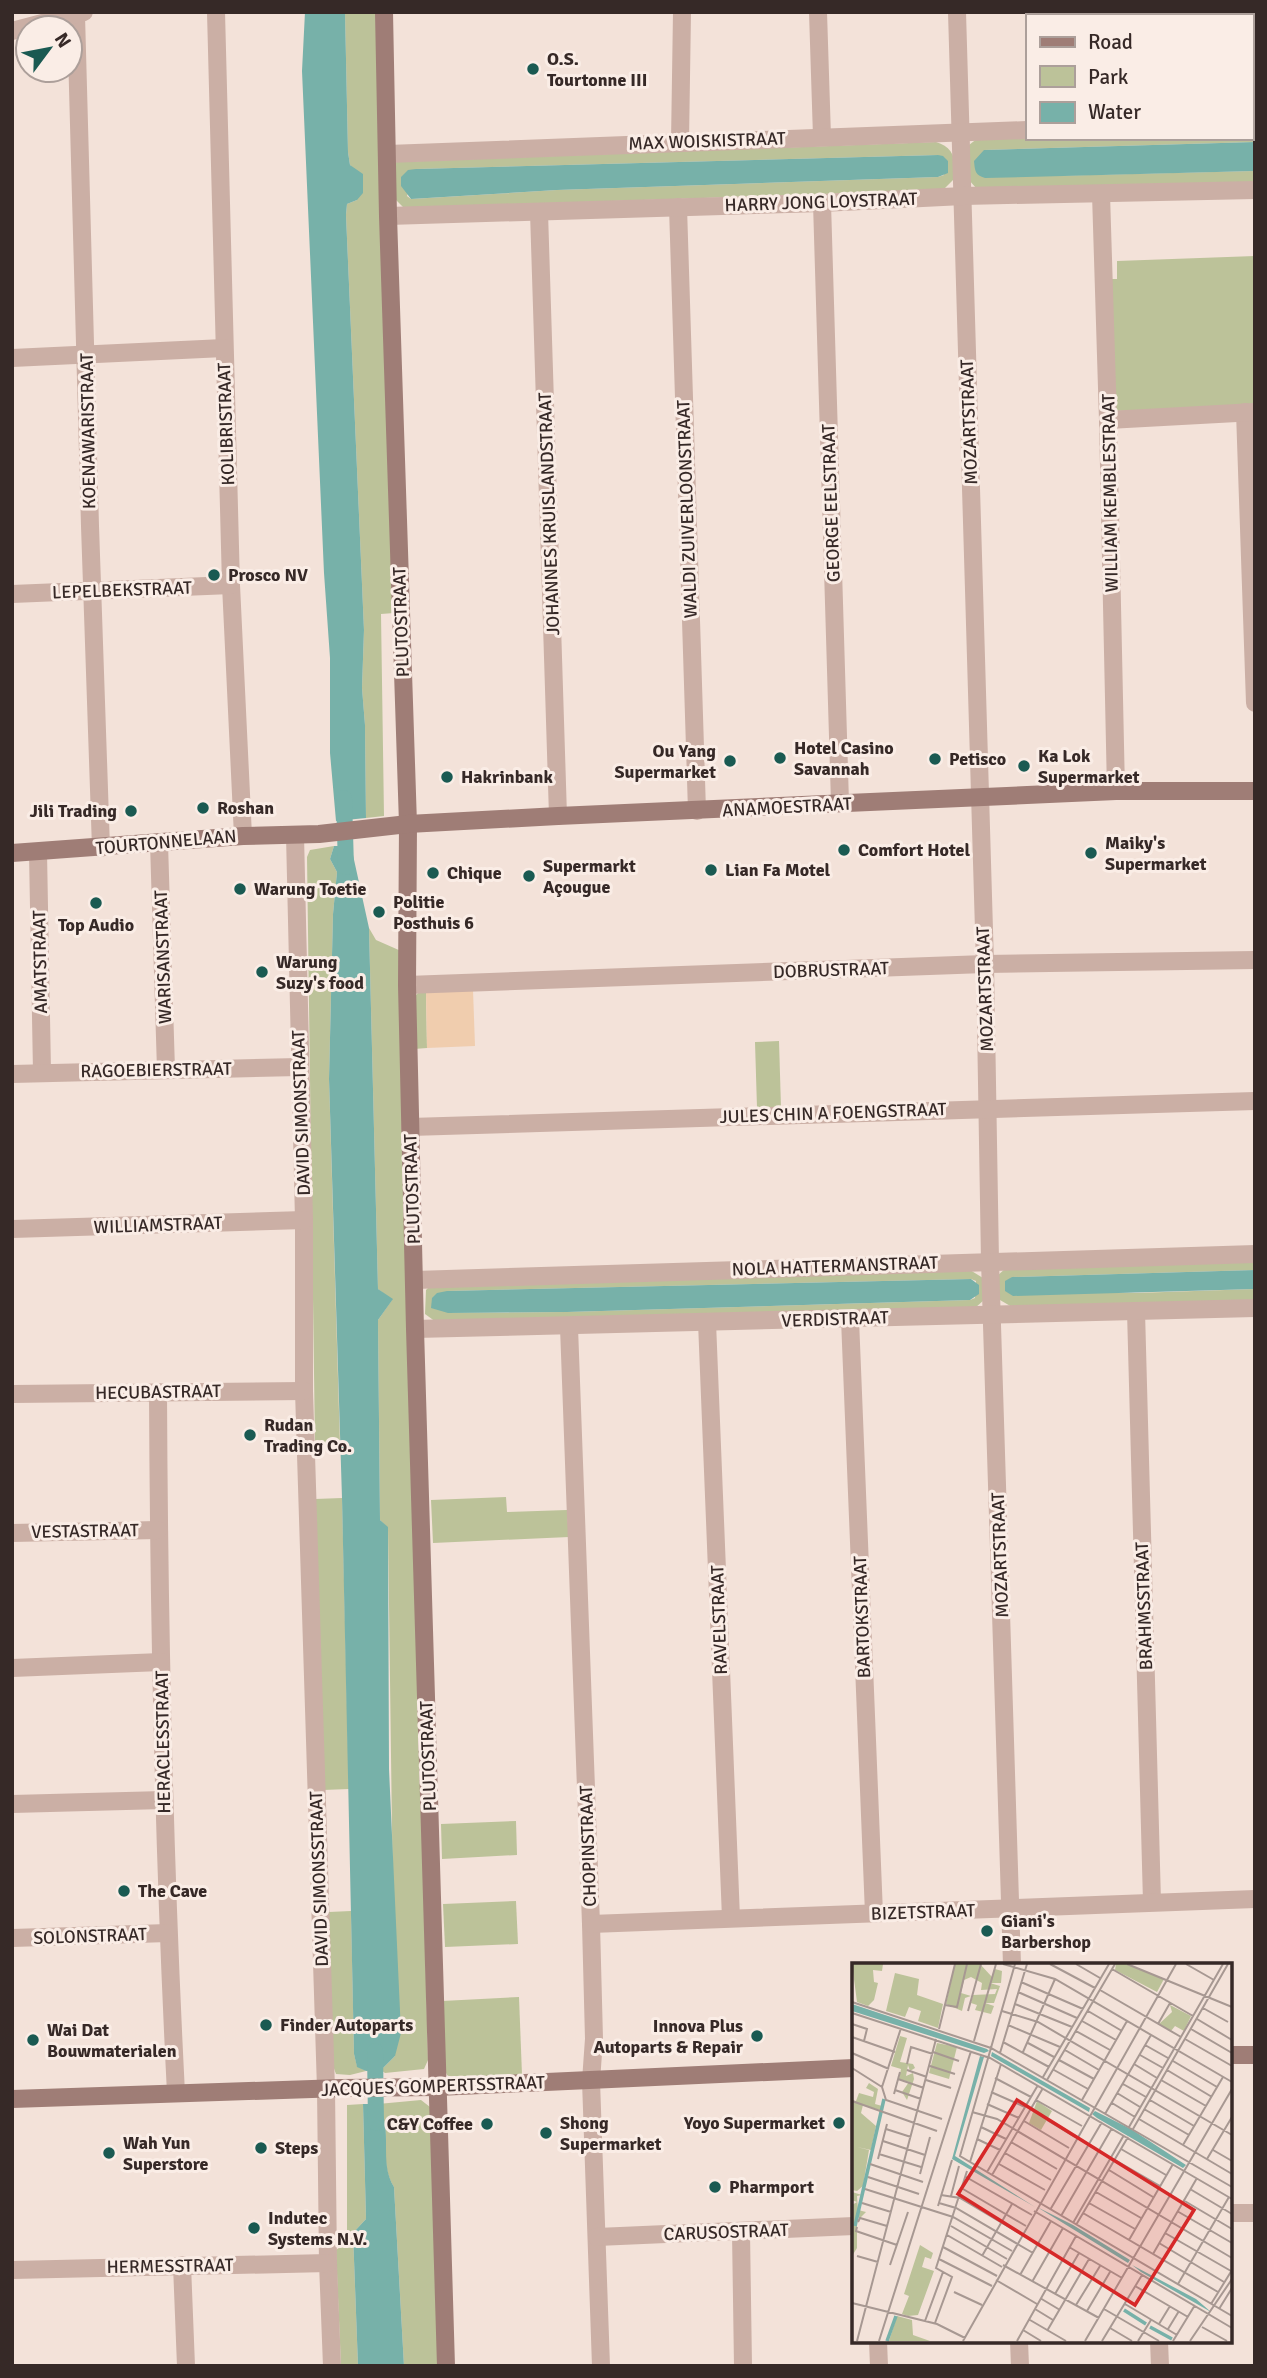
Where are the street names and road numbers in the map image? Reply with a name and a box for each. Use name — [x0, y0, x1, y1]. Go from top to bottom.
street label: MAX WOISKISTRAAT — [628, 127, 786, 155]
street label: HARRY JONG LOYSTRAAT — [724, 188, 918, 216]
street label: KOENAWARISTRAAT — [76, 353, 100, 509]
street label: MOZARTSTRAAT — [956, 359, 982, 485]
street label: KOLIBRISTRAAT — [213, 362, 239, 486]
street label: JOHANNES KRUISLANDSTRAAT — [534, 392, 564, 636]
street label: WILLIAM KEMBLESTRAAT — [1097, 393, 1123, 592]
street label: WALDI ZUIVERLOONSTRAAT — [672, 399, 702, 619]
street label: GEORGE EELSTRAAT — [817, 423, 845, 582]
street label: PLUTOSTRAAT — [388, 566, 414, 678]
street label: LEPELBEKSTRAAT — [52, 577, 192, 603]
street label: ANAMOESTRAAT — [722, 793, 853, 821]
street label: TOURTONNELAAN — [95, 825, 237, 859]
street label: WARISANSTRAAT — [150, 889, 176, 1024]
street label: AMATSTRAAT — [28, 910, 52, 1014]
street label: MOZARTSTRAAT — [972, 926, 998, 1052]
street label: DOBRUSTRAAT — [773, 957, 889, 983]
street label: DAVID SIMONSTRAAT — [287, 1030, 315, 1196]
street label: RAGOEBIERSTRAAT — [80, 1058, 232, 1082]
street label: JULES CHIN A FOENGSTRAAT — [719, 1098, 947, 1128]
street label: PLUTOSTRAAT — [399, 1133, 425, 1245]
street label: WILLIAMSTRAAT — [93, 1212, 223, 1238]
street label: NOLA HATTERMANSTRAAT — [732, 1251, 939, 1281]
street label: VERDISTRAAT — [781, 1306, 889, 1332]
street label: HECUBASTRAAT — [95, 1380, 221, 1404]
street label: MOZARTSTRAAT — [987, 1492, 1013, 1618]
street label: VESTASTRAAT — [31, 1519, 139, 1543]
street label: BRAHMSSTRAAT — [1131, 1541, 1157, 1671]
street label: BARTOKSTRAAT — [849, 1555, 875, 1679]
street label: RAVELSTRAAT — [706, 1565, 732, 1675]
street label: HERACLESSTRAAT — [151, 1670, 175, 1814]
street label: PLUTOSTRAAT — [415, 1700, 441, 1812]
street label: CHOPINSTRAAT — [575, 1785, 601, 1907]
street label: DAVID SIMONSSTRAAT — [305, 1791, 333, 1967]
street label: BIZETSTRAAT — [870, 1899, 976, 1925]
street label: SOLONSTRAAT — [33, 1923, 147, 1949]
street label: JACQUES GOMPERTSSTRAAT — [321, 2071, 545, 2101]
street label: CARUSOSTRAAT — [663, 2219, 789, 2245]
street label: HERMESSTRAAT — [106, 2254, 234, 2278]

